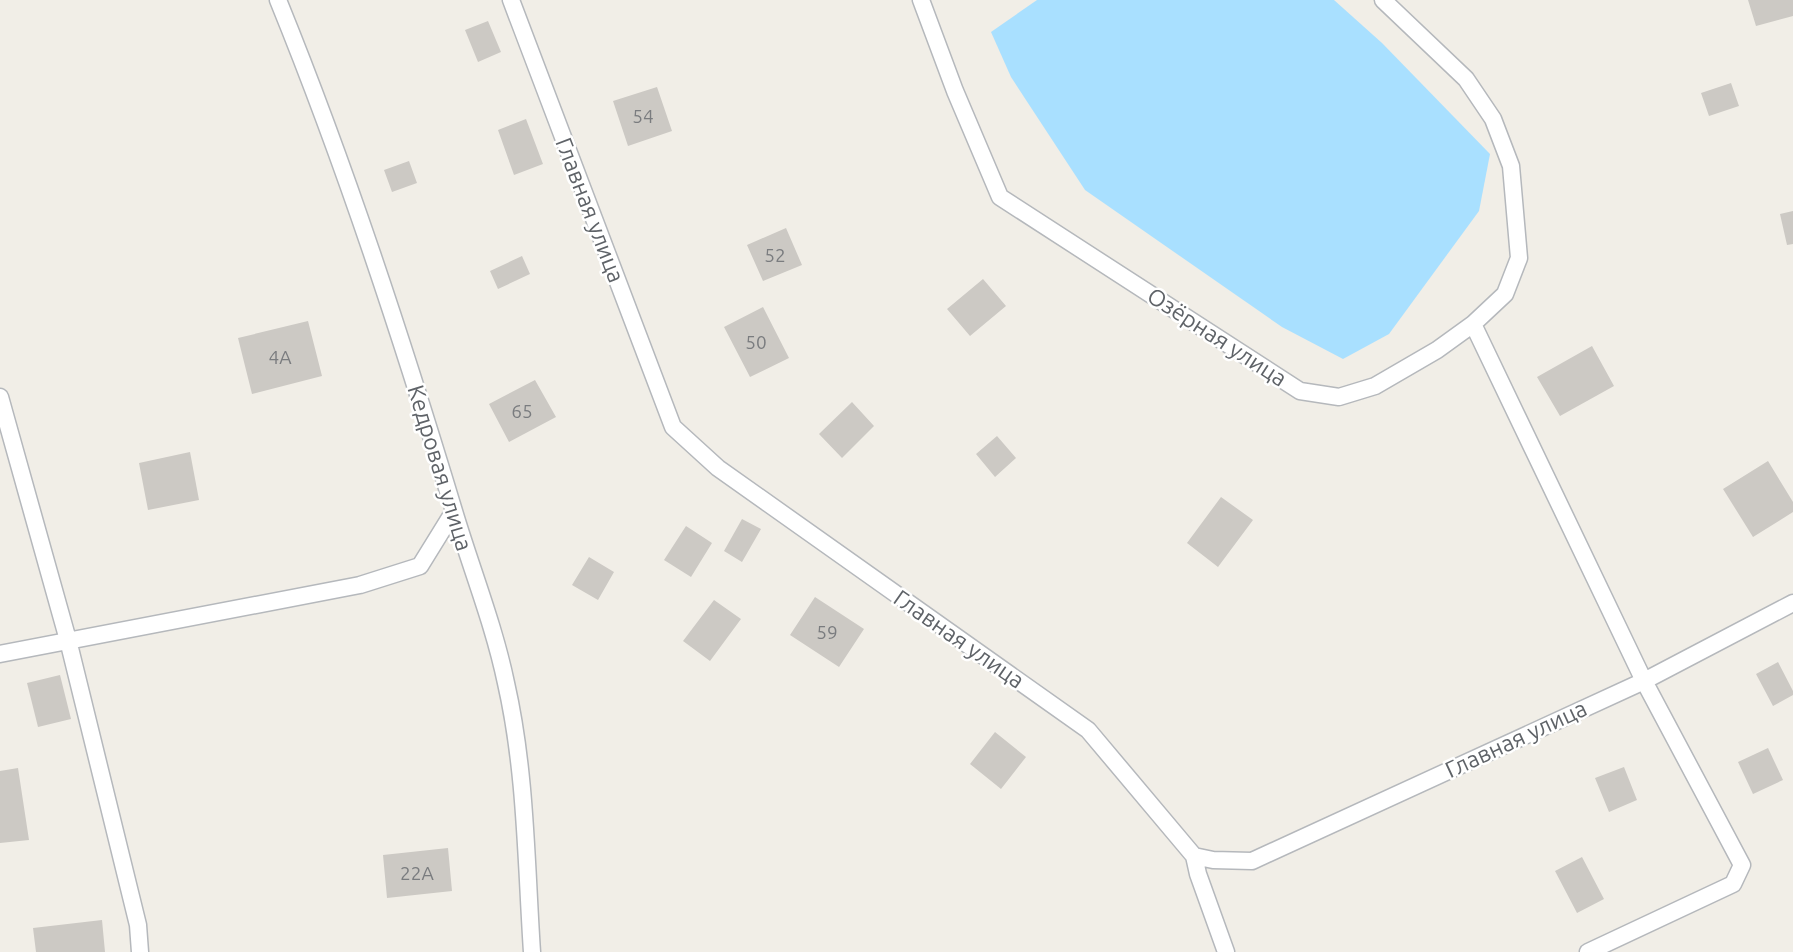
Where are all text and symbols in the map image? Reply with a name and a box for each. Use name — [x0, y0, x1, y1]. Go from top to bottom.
house number: 54 — [632, 105, 654, 127]
street label: Главная улица — [551, 134, 630, 286]
house number: 52 — [764, 244, 786, 266]
street label: Озёрная улица — [1143, 282, 1292, 391]
house number: 50 — [745, 331, 767, 353]
house number: 4А — [268, 346, 292, 368]
street label: Кедровая улица — [403, 382, 478, 554]
house number: 65 — [511, 400, 533, 422]
street label: Главная улица — [889, 584, 1029, 693]
house number: 59 — [816, 621, 838, 643]
street label: Главная улица — [1441, 695, 1590, 782]
house number: 22А — [400, 862, 435, 884]

